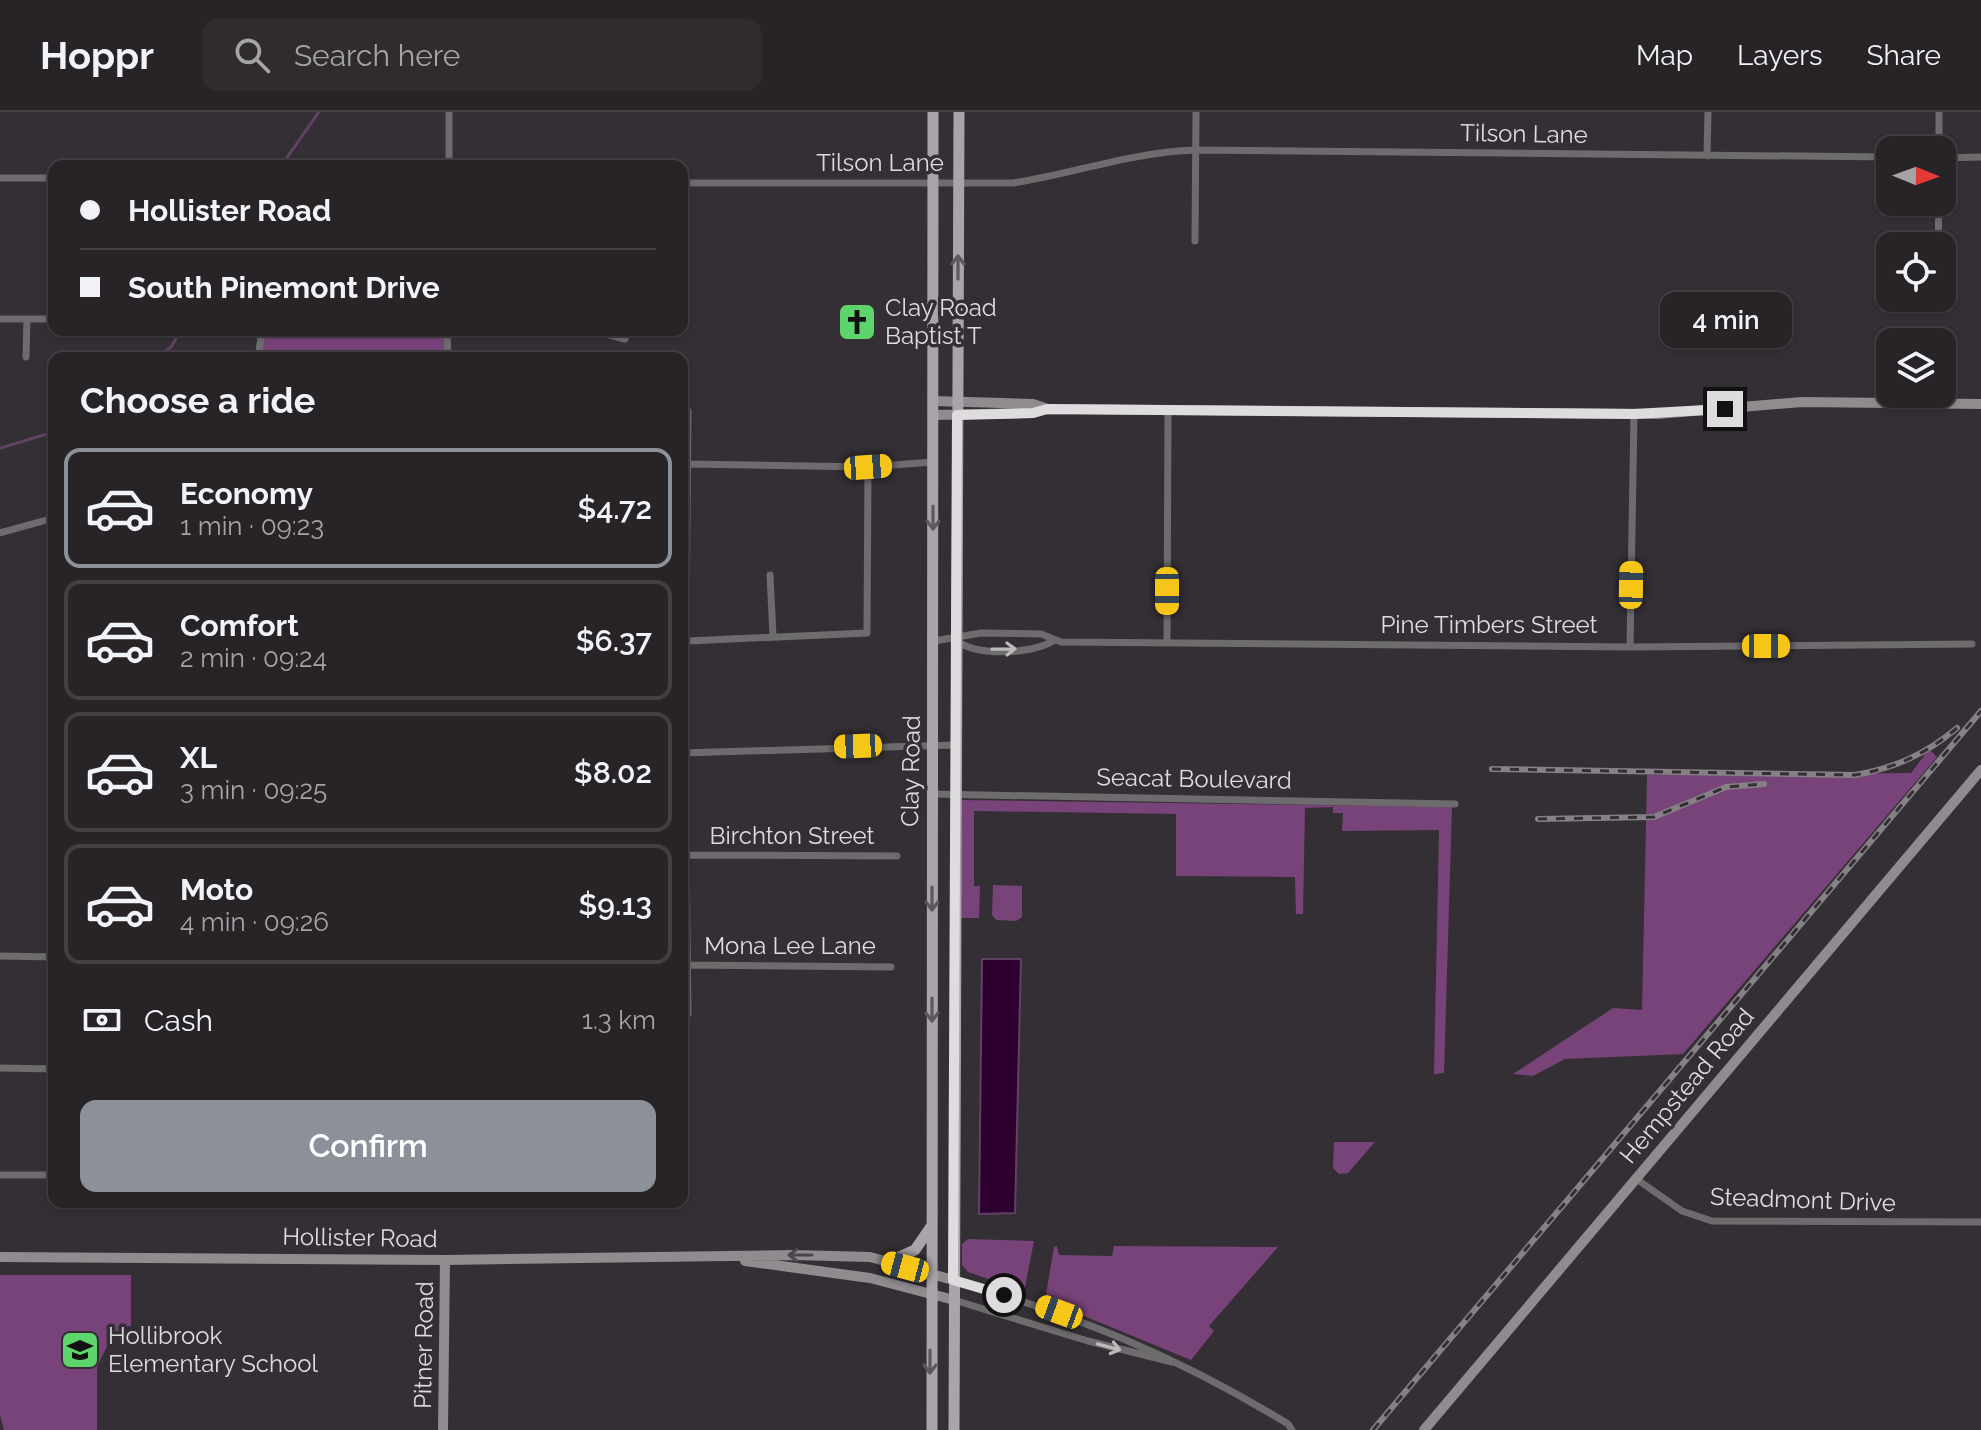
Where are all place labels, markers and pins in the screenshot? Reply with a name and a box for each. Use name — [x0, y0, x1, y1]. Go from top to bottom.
place label: Clay Road Baptist T — [885, 293, 997, 350]
church icon: Clay Road Baptist T — [836, 301, 878, 343]
place label: Hollibrook Elementary School — [108, 1321, 319, 1378]
school or university icon: Hollibrook Elementary School — [59, 1329, 101, 1371]

